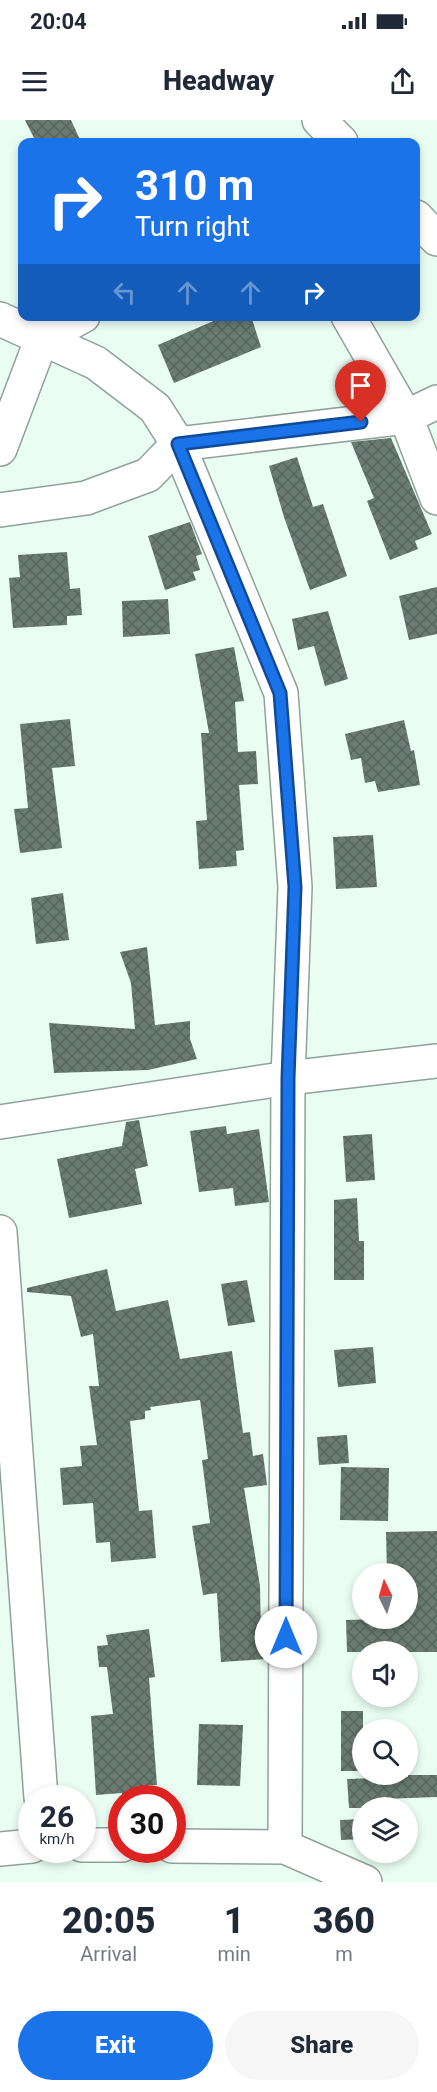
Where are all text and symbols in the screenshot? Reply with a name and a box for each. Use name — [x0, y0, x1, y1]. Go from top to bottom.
text: 20:04 — [30, 9, 87, 34]
icon: menu — [18, 65, 51, 98]
text: Headway — [163, 65, 274, 97]
icon: share — [386, 65, 419, 98]
text: 310 m — [135, 161, 254, 210]
icon: right — [36, 162, 114, 240]
text: Turn right — [135, 211, 250, 243]
icon: left — [108, 276, 141, 309]
icon: ahead — [171, 276, 204, 309]
icon: ahead — [234, 276, 267, 309]
icon: right — [297, 276, 330, 309]
pin — [335, 360, 386, 422]
icon: arrive — [344, 369, 377, 402]
north arrow — [352, 1563, 418, 1629]
map controls — [352, 1563, 418, 1863]
position arrow — [254, 1605, 318, 1669]
button: sound — [352, 1641, 418, 1707]
button: search — [352, 1719, 418, 1785]
speed limit sign: 30 — [108, 1785, 186, 1863]
button: layers — [352, 1797, 418, 1863]
text: 26 — [40, 1799, 74, 1834]
text: km/h — [39, 1830, 75, 1848]
text: 20:05 — [62, 1900, 155, 1942]
text: 1 — [224, 1900, 245, 1942]
text: 360 — [313, 1900, 375, 1942]
text: Arrival — [80, 1942, 137, 1966]
text: min — [217, 1942, 251, 1966]
text: m — [335, 1942, 353, 1966]
button: Exit — [18, 2011, 213, 2080]
button: Share — [225, 2011, 419, 2080]

